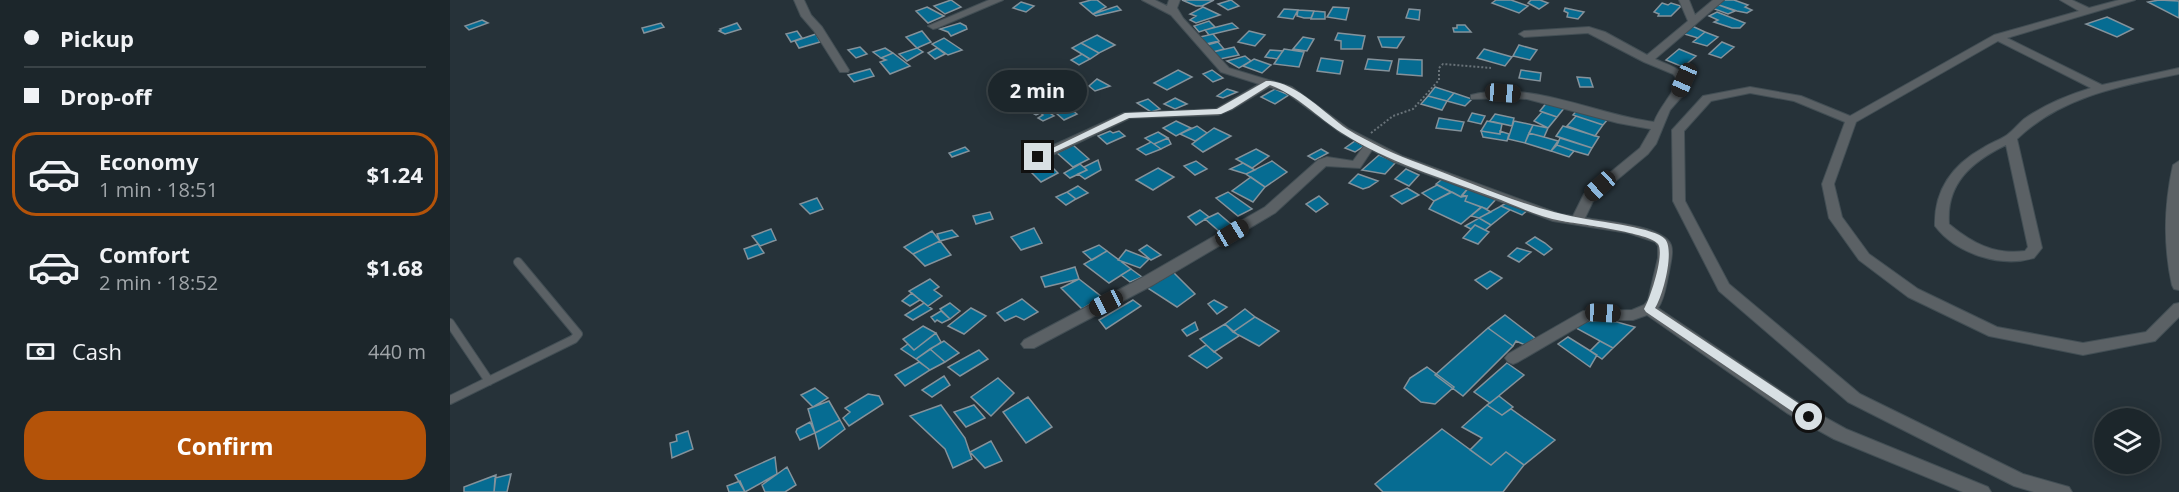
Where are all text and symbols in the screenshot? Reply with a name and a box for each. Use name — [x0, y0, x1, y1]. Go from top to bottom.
text: Pickup — [60, 23, 134, 53]
car — [1668, 60, 1700, 100]
callout: 2 min — [988, 70, 1088, 112]
text: 2 min — [1010, 77, 1065, 104]
text: Drop-off — [60, 81, 152, 111]
car — [1484, 83, 1522, 103]
route end — [1024, 143, 1051, 170]
text: Economy — [99, 146, 198, 176]
icon: car — [27, 147, 81, 201]
text: $1.24 — [366, 159, 423, 189]
car — [1581, 167, 1619, 205]
text: 1 min · 18:51 — [99, 176, 218, 203]
car — [1212, 216, 1252, 250]
text: Comfort — [99, 239, 190, 269]
icon: car — [27, 240, 81, 294]
text: $1.68 — [366, 252, 423, 282]
text: 2 min · 18:52 — [99, 269, 218, 296]
car — [1086, 287, 1126, 319]
car — [1585, 303, 1621, 323]
icon: cash — [24, 335, 57, 368]
text: Cash — [72, 336, 122, 366]
text: 440 m — [368, 338, 426, 365]
route start — [1795, 403, 1822, 430]
map controls — [2094, 408, 2160, 474]
button: layers — [2094, 408, 2160, 474]
button: Confirm — [24, 411, 426, 480]

